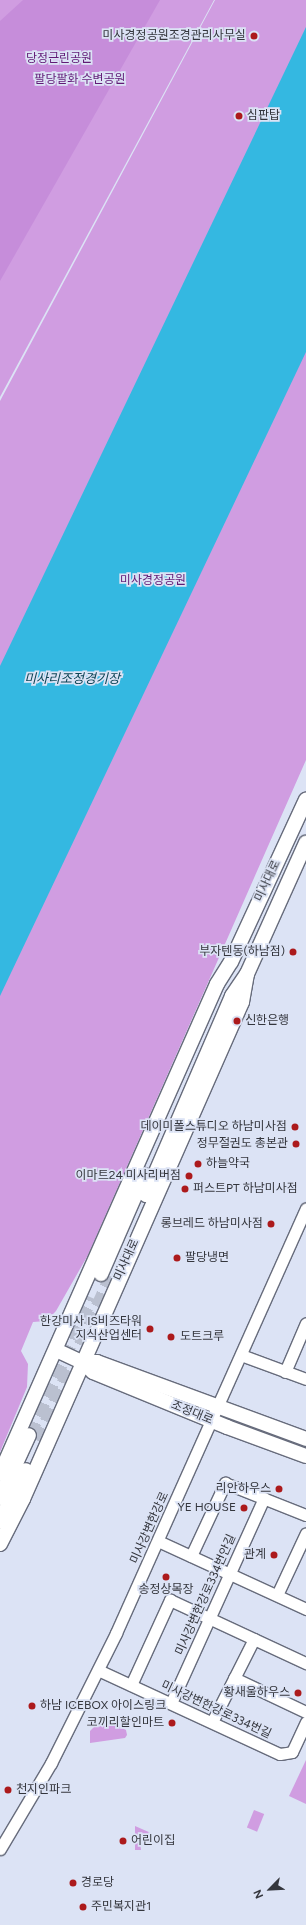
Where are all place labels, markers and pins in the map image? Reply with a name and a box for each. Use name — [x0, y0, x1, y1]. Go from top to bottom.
place label: 미사경정공원조경관리사무실 — [102, 29, 246, 43]
marker: 미사경정공원조경관리사무실 — [249, 31, 259, 41]
place label: 심판탑 — [247, 109, 280, 123]
marker: 심판탑 — [234, 111, 244, 121]
place label: 부자텐동(하남점) — [199, 945, 285, 959]
marker: 부자텐동(하남점) — [288, 947, 298, 957]
place label: 신한은행 — [245, 1014, 289, 1028]
marker: 신한은행 — [232, 1016, 242, 1026]
place label: 데이미폴스튜디오 하남미사점 — [141, 1120, 287, 1134]
marker: 데이미폴스튜디오 하남미사점 — [290, 1122, 300, 1132]
place label: 정무절권도 총본관 — [197, 1137, 288, 1151]
marker: 정무절권도 총본관 — [291, 1139, 301, 1149]
place label: 하늘약국 — [206, 1157, 250, 1171]
marker: 하늘약국 — [193, 1159, 203, 1169]
place label: 이마트24 미사리버점 — [76, 1169, 181, 1183]
marker: 이마트24 미사리버점 — [184, 1171, 194, 1181]
place label: 퍼스트PT 하남미사점 — [193, 1182, 298, 1196]
marker: 퍼스트PT 하남미사점 — [180, 1184, 190, 1194]
place label: 롱브레드 하남미사점 — [161, 1217, 263, 1231]
marker: 롱브레드 하남미사점 — [266, 1219, 276, 1229]
place label: 팔당냉면 — [185, 1251, 229, 1265]
marker: 팔당냉면 — [172, 1253, 182, 1263]
place label: 한강미사 IS비즈타워 지식산업센터 — [40, 1315, 142, 1343]
marker: 한강미사 IS비즈타워 지식산업센터 — [145, 1324, 155, 1334]
place label: 도트크루 — [180, 1330, 224, 1344]
marker: 도트크루 — [165, 1331, 177, 1343]
place label: 리안하우스 — [216, 1482, 271, 1496]
marker: 리안하우스 — [274, 1484, 284, 1494]
place label: YE HOUSE — [177, 1501, 236, 1515]
marker: YE HOUSE — [239, 1503, 249, 1513]
place label: 관계 — [244, 1548, 266, 1562]
marker: 관계 — [269, 1550, 279, 1560]
marker: 송정상목장 — [161, 1572, 171, 1582]
place label: 송정상목장 — [138, 1583, 194, 1597]
place label: 황새울하우스 — [224, 1686, 290, 1700]
marker: 황새울하우스 — [293, 1688, 303, 1698]
place label: 하남 ICEBOX 아이스링크 — [40, 1699, 166, 1713]
marker: 하남 ICEBOX 아이스링크 — [27, 1701, 37, 1711]
place label: 코끼리할인마트 — [87, 1716, 164, 1730]
marker: 코끼리할인마트 — [167, 1718, 177, 1728]
place label: 천지인파크 — [16, 1783, 71, 1797]
marker: 천지인파크 — [3, 1785, 13, 1795]
place label: 어린이집 — [131, 1834, 175, 1848]
marker: 어린이집 — [118, 1836, 128, 1846]
place label: 경로당 — [81, 1876, 114, 1890]
marker: 경로당 — [68, 1878, 78, 1888]
place label: 주민복지관1 — [91, 1900, 151, 1914]
marker: 주민복지관1 — [78, 1902, 88, 1912]

